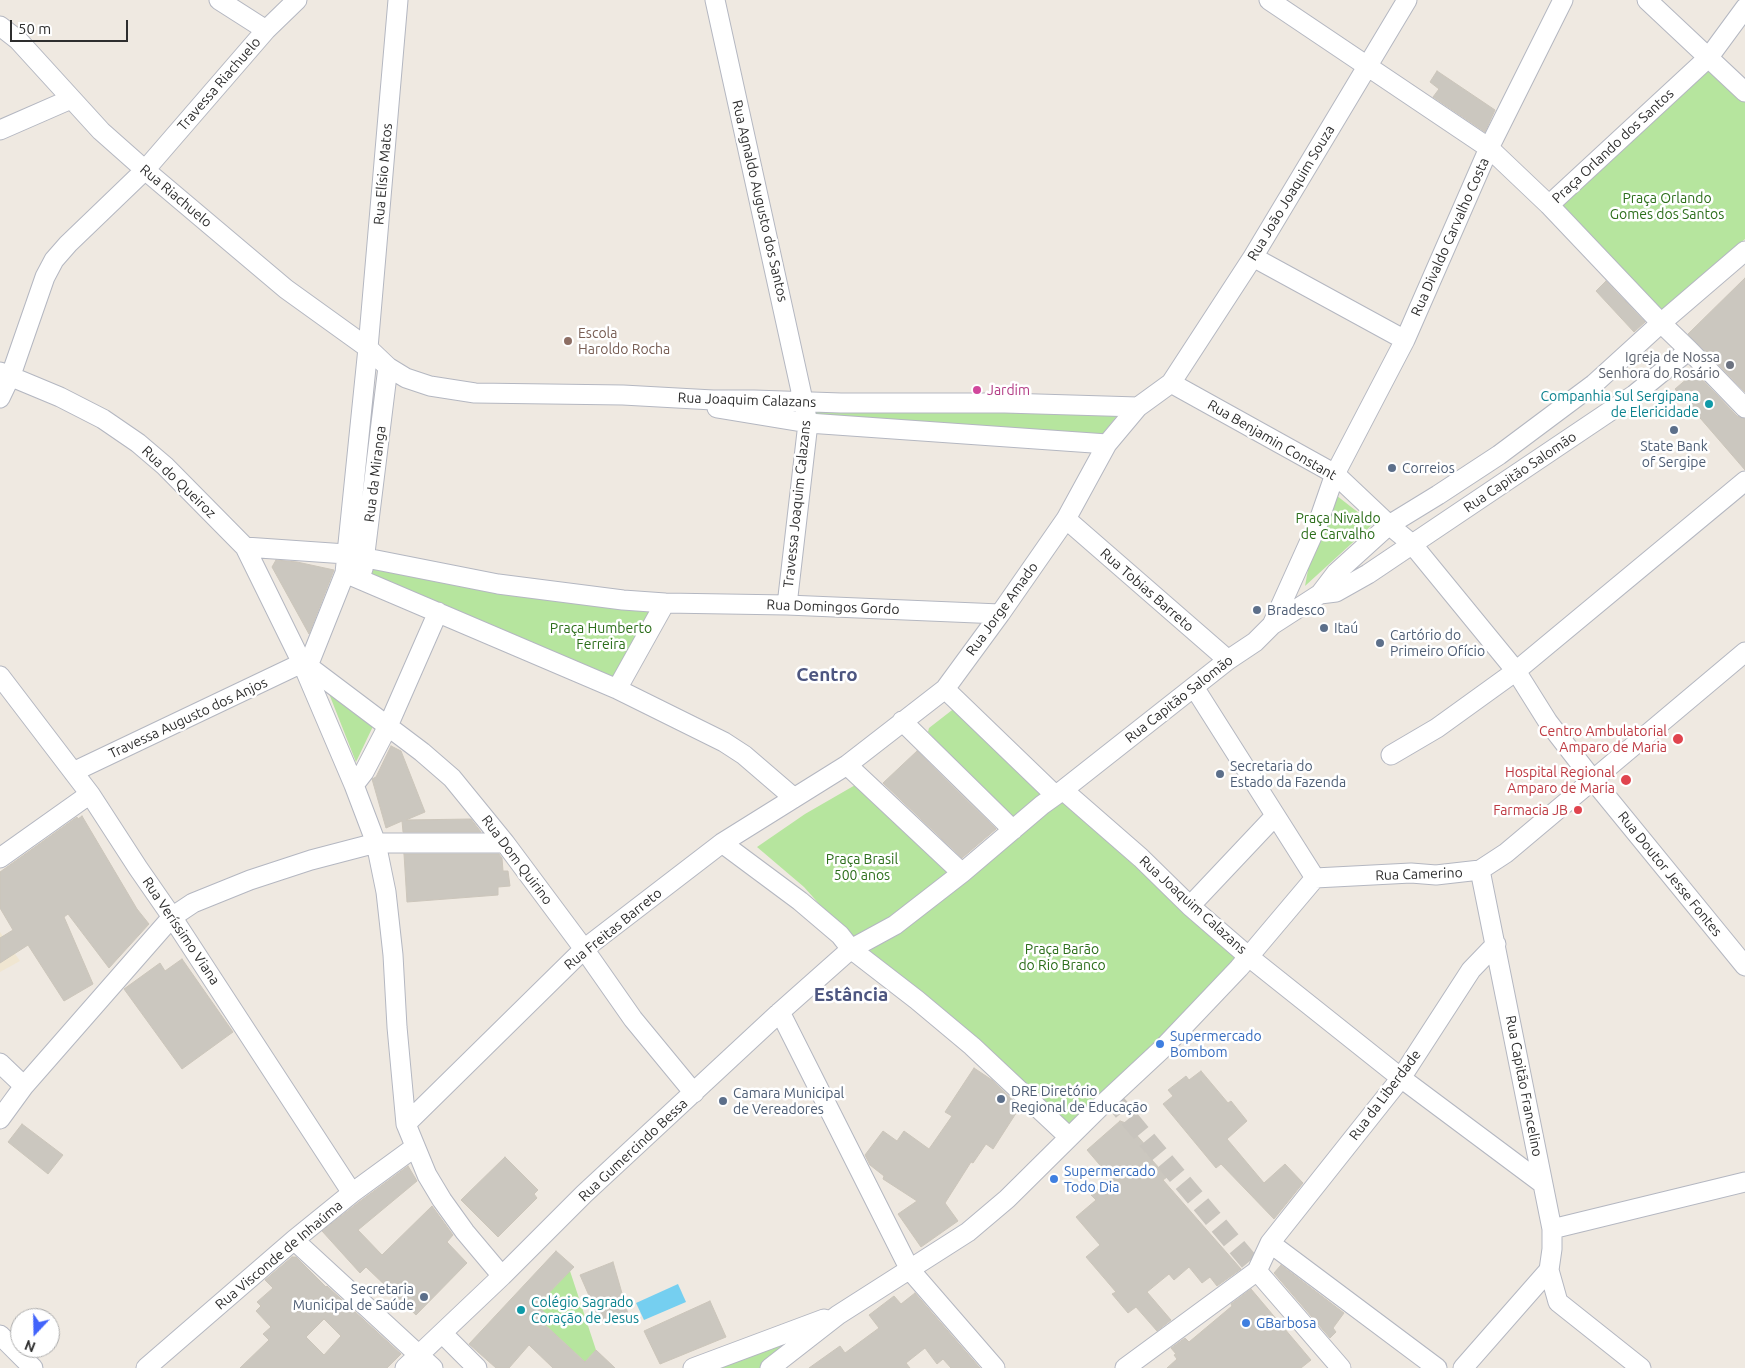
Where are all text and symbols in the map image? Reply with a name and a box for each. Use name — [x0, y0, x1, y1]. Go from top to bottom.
scale bar — [12, 10, 130, 42]
text: 50 m — [18, 20, 51, 37]
street label: Travessa Riachuelo — [174, 34, 264, 134]
street label: Praça Orlando dos Santos — [1549, 85, 1677, 207]
street label: Rua Agnaldo Augusto dos Santos — [729, 98, 791, 304]
street label: Rua Elísio Matos — [370, 122, 396, 226]
street label: Rua João Joaquim Souza — [1244, 122, 1338, 264]
street label: Rua Divaldo Carvalho Costa — [1407, 155, 1493, 319]
street label: Rua Riachuelo — [137, 161, 215, 231]
park label: Praça Orlando Gomes dos Santos — [1610, 190, 1724, 222]
place label: Escola Haroldo Rocha — [578, 325, 670, 358]
marker: Escola Haroldo Rocha — [562, 335, 574, 347]
place label: Igreja de Nossa Senhora do Rosário — [1598, 349, 1720, 382]
marker: Igreja de Nossa Senhora do Rosário — [1724, 359, 1736, 371]
place label: Jardim — [987, 382, 1030, 398]
marker: Jardim — [971, 384, 983, 396]
place label: Companhia Sul Sergipana de Elericidade — [1540, 388, 1699, 421]
street label: Rua Joaquim Calazans — [677, 389, 817, 411]
street label: Rua Benjamin Constant — [1205, 396, 1339, 484]
marker: Companhia Sul Sergipana de Elericidade — [1703, 398, 1715, 410]
street label: Travessa Joaquim Calazans — [780, 419, 814, 589]
marker: State Bank of Sergipe — [1668, 424, 1680, 436]
street label: Rua da Miranga — [361, 425, 389, 523]
street label: Rua Capitão Salomão — [1460, 428, 1580, 516]
place label: State Bank of Sergipe — [1640, 438, 1708, 471]
street label: Rua do Queiroz — [138, 442, 220, 522]
place label: Correios — [1402, 460, 1455, 476]
marker: Correios — [1386, 462, 1398, 474]
park label: Praça Nivaldo de Carvalho — [1295, 510, 1381, 542]
street label: Rua Tobias Barreto — [1097, 545, 1197, 635]
street label: Rua Jorge Amado — [963, 559, 1041, 659]
street label: Rua Domingos Gordo — [766, 596, 900, 618]
place label: Bradesco — [1267, 602, 1325, 618]
marker: Bradesco — [1251, 604, 1263, 616]
park label: Praça Humberto Ferreira — [550, 620, 652, 652]
place label: Itaú — [1334, 620, 1358, 636]
marker: Itaú — [1318, 622, 1330, 634]
place label: Cartório do Primeiro Ofício — [1390, 627, 1485, 660]
marker: Cartório do Primeiro Ofício — [1374, 637, 1386, 649]
street label: Rua Capitão Salomão — [1122, 652, 1236, 746]
district label: Centro — [796, 664, 858, 686]
street label: Travessa Augusto dos Anjos — [106, 674, 270, 762]
place label: Centro Ambulatorial Amparo de Maria — [1539, 723, 1667, 756]
marker: Centro Ambulatorial Amparo de Maria — [1671, 732, 1685, 746]
place label: Secretaria do Estado da Fazenda — [1230, 758, 1346, 790]
place label: Hospital Regional Amparo de Maria — [1505, 764, 1615, 796]
marker: Secretaria do Estado da Fazenda — [1214, 768, 1226, 780]
marker: Hospital Regional Amparo de Maria — [1619, 773, 1633, 787]
place label: Farmacia JB — [1493, 802, 1568, 818]
marker: Farmacia JB — [1572, 804, 1584, 816]
street label: Rua Doutor Jesse Fontes — [1614, 808, 1726, 940]
street label: Rua Dom Quirino — [478, 812, 556, 908]
park label: Praça Brasil 500 anos — [826, 851, 898, 884]
street label: Rua Joaquim Calazans — [1136, 852, 1250, 958]
street label: Rua Camerino — [1375, 864, 1463, 884]
street label: Rua Veríssimo Viana — [139, 874, 223, 988]
street label: Rua Freitas Barreto — [561, 884, 665, 974]
park label: Praça Barão do Rio Branco — [1018, 941, 1106, 974]
district label: Estância — [814, 984, 888, 1006]
street label: Rua Capitão Francelino — [1502, 1014, 1546, 1158]
place label: Supermercado Bombom — [1170, 1028, 1262, 1060]
marker: Supermercado Bombom — [1154, 1038, 1166, 1050]
street label: Rua da Liberdade — [1346, 1047, 1424, 1143]
place label: DRE Diretório Regional de Educação — [1011, 1083, 1148, 1116]
place label: Camara Municipal de Vereadores — [733, 1085, 844, 1118]
marker: DRE Diretório Regional de Educação — [995, 1093, 1007, 1105]
street label: Rua Gumercindo Bessa — [575, 1095, 691, 1205]
marker: Camara Municipal de Vereadores — [717, 1095, 729, 1107]
place label: Supermercado Todo Dia — [1064, 1163, 1156, 1196]
marker: Supermercado Todo Dia — [1048, 1173, 1060, 1185]
street label: Rua Visconde de Inhaúma — [212, 1197, 346, 1313]
place label: Secretaria Municipal de Saúde — [293, 1281, 414, 1314]
marker: Secretaria Municipal de Saúde — [418, 1291, 430, 1303]
place label: Colégio Sagrado Coração de Jesus — [531, 1294, 639, 1326]
marker: Colégio Sagrado Coração de Jesus — [515, 1304, 527, 1316]
north arrow — [10, 1308, 60, 1358]
place label: GBarbosa — [1256, 1315, 1316, 1331]
marker: GBarbosa — [1240, 1317, 1252, 1329]
text: N — [22, 1337, 38, 1355]

